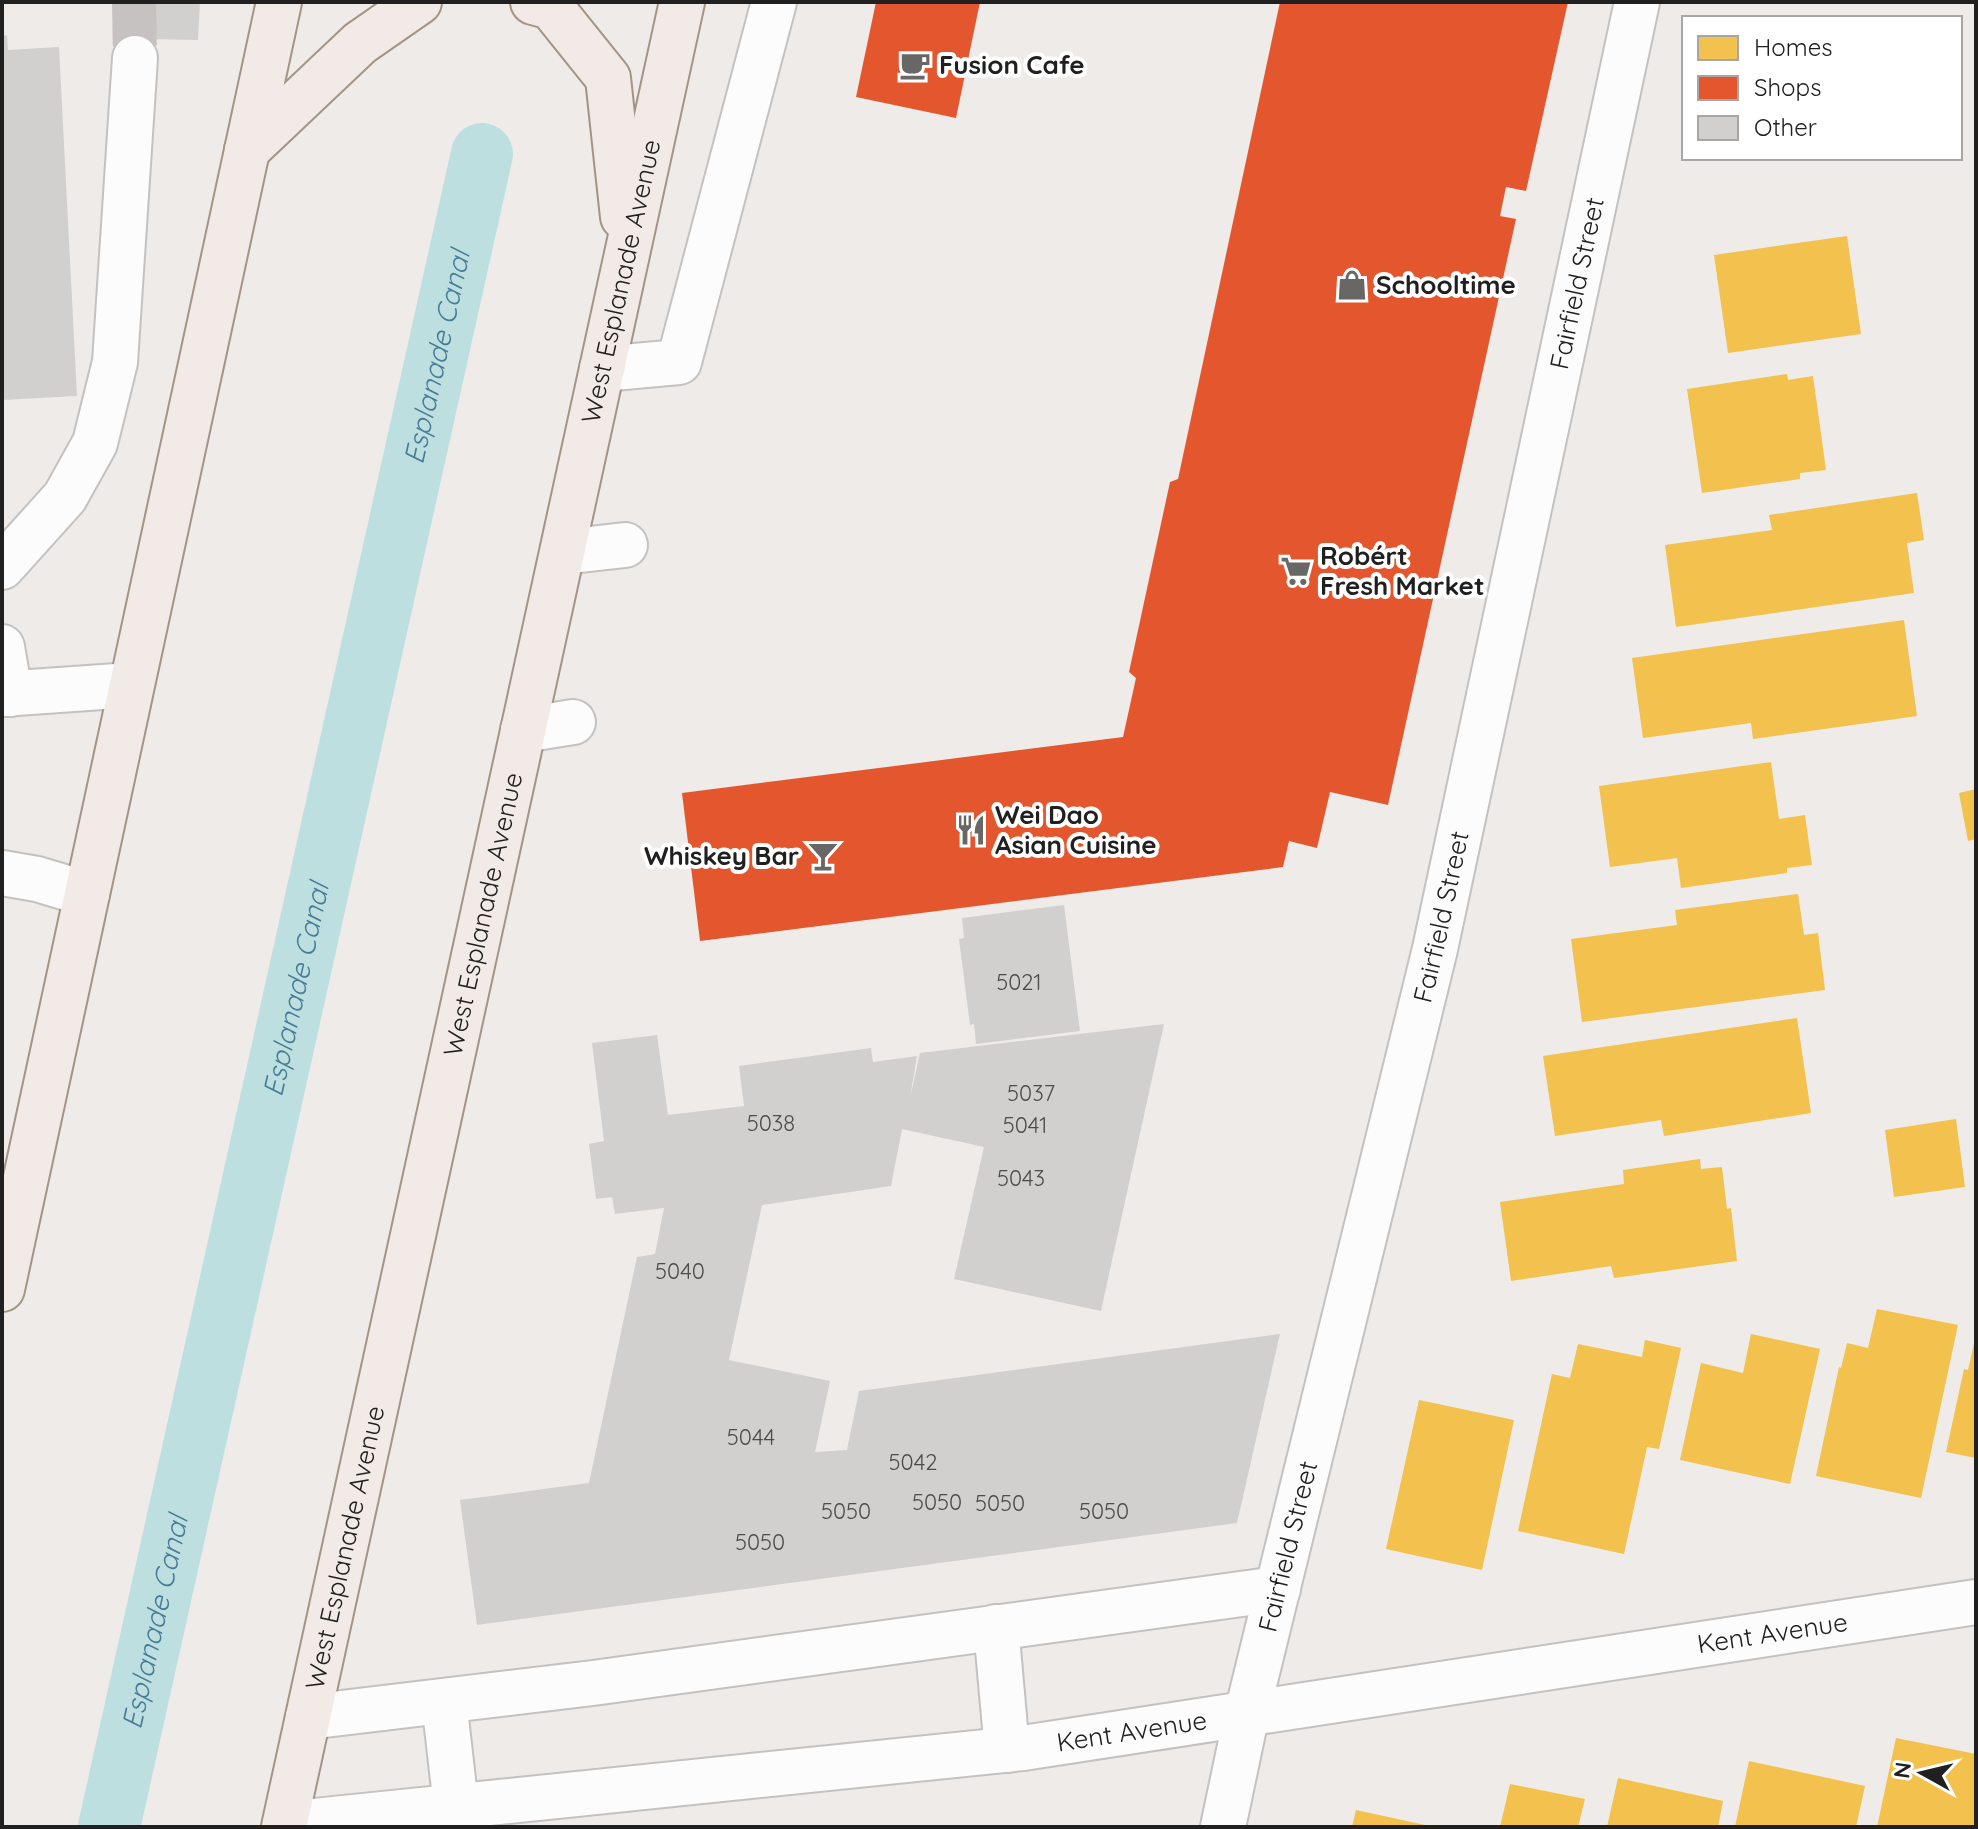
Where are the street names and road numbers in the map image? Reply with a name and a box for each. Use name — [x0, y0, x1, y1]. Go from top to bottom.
street label: West Esplanade Avenue — [574, 136, 668, 426]
street label: Fairfield Street — [1542, 194, 1611, 372]
street label: West Esplanade Avenue — [436, 769, 529, 1059]
street label: Fairfield Street — [1405, 828, 1476, 1006]
street label: West Esplanade Avenue — [297, 1403, 391, 1692]
street label: Fairfield Street — [1251, 1457, 1324, 1635]
street label: Kent Avenue — [1695, 1605, 1850, 1660]
street label: Kent Avenue — [1054, 1703, 1209, 1759]

